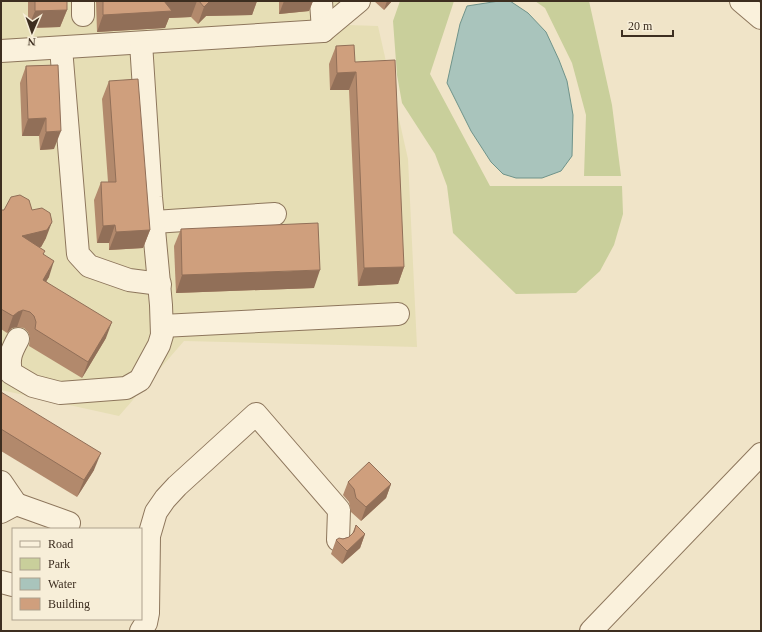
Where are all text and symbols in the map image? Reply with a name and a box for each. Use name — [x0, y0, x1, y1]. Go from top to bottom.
north arrow — [12, 12, 52, 52]
scale bar — [622, 12, 673, 38]
text: 20 m — [628, 19, 653, 33]
text: N — [27, 36, 36, 48]
legend — [12, 528, 142, 620]
text: Road — [48, 537, 73, 551]
text: Park — [48, 557, 70, 571]
text: Water — [48, 577, 76, 591]
text: Building — [48, 597, 90, 611]

